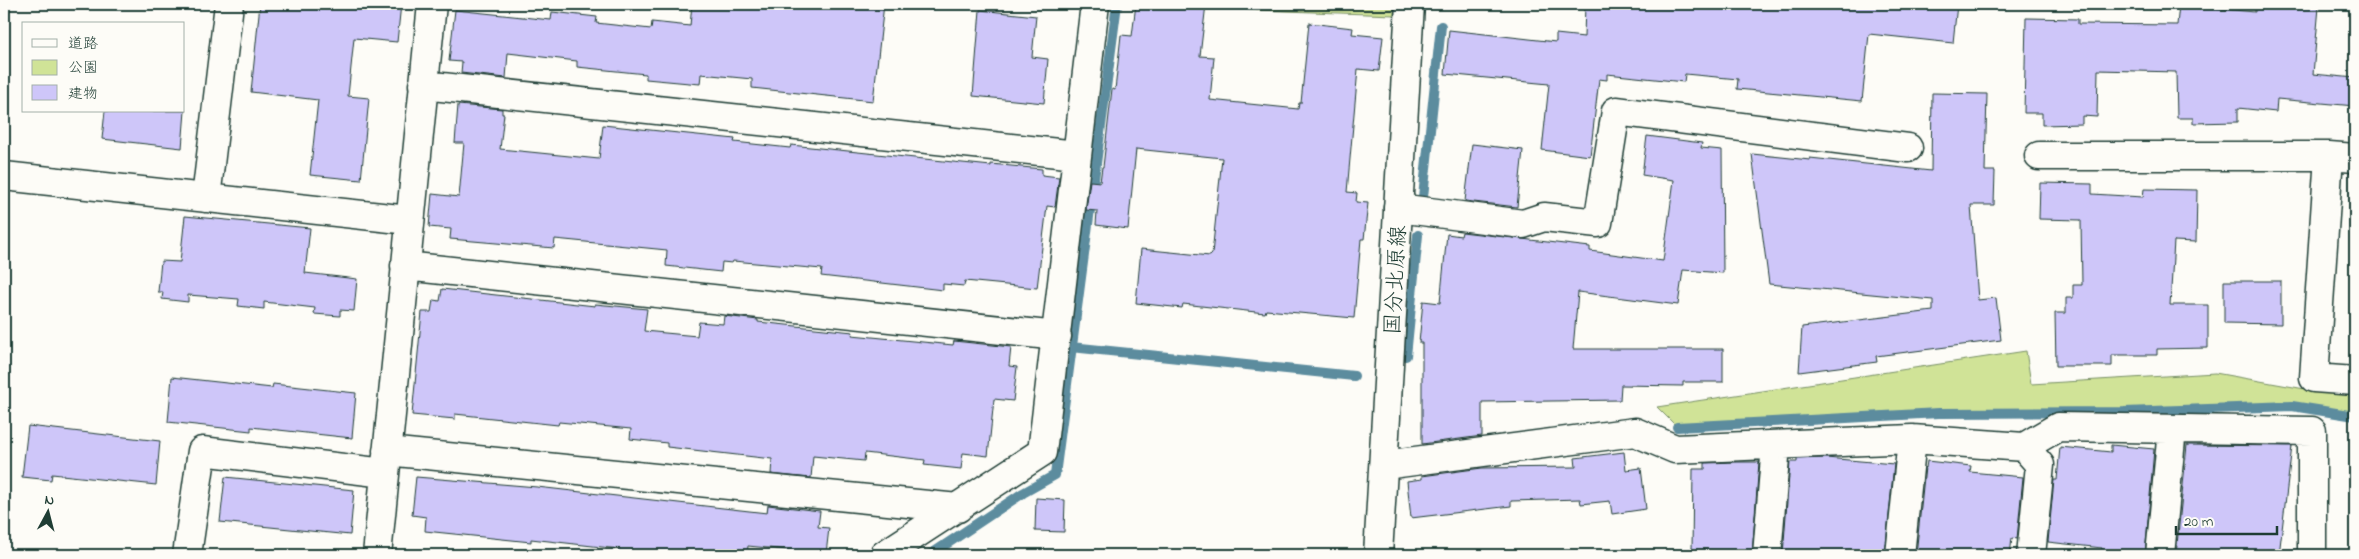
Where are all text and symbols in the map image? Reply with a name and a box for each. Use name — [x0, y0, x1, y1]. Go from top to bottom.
legend — [22, 22, 185, 112]
text: 道路 — [68, 33, 98, 55]
text: 公園 — [68, 57, 98, 79]
text: 建物 — [68, 83, 98, 105]
street label: 国分北原線 — [1378, 224, 1416, 336]
north arrow — [22, 486, 72, 536]
text: N — [43, 490, 55, 512]
scale bar — [2176, 504, 2278, 536]
text: 20 m — [2184, 511, 2214, 533]

